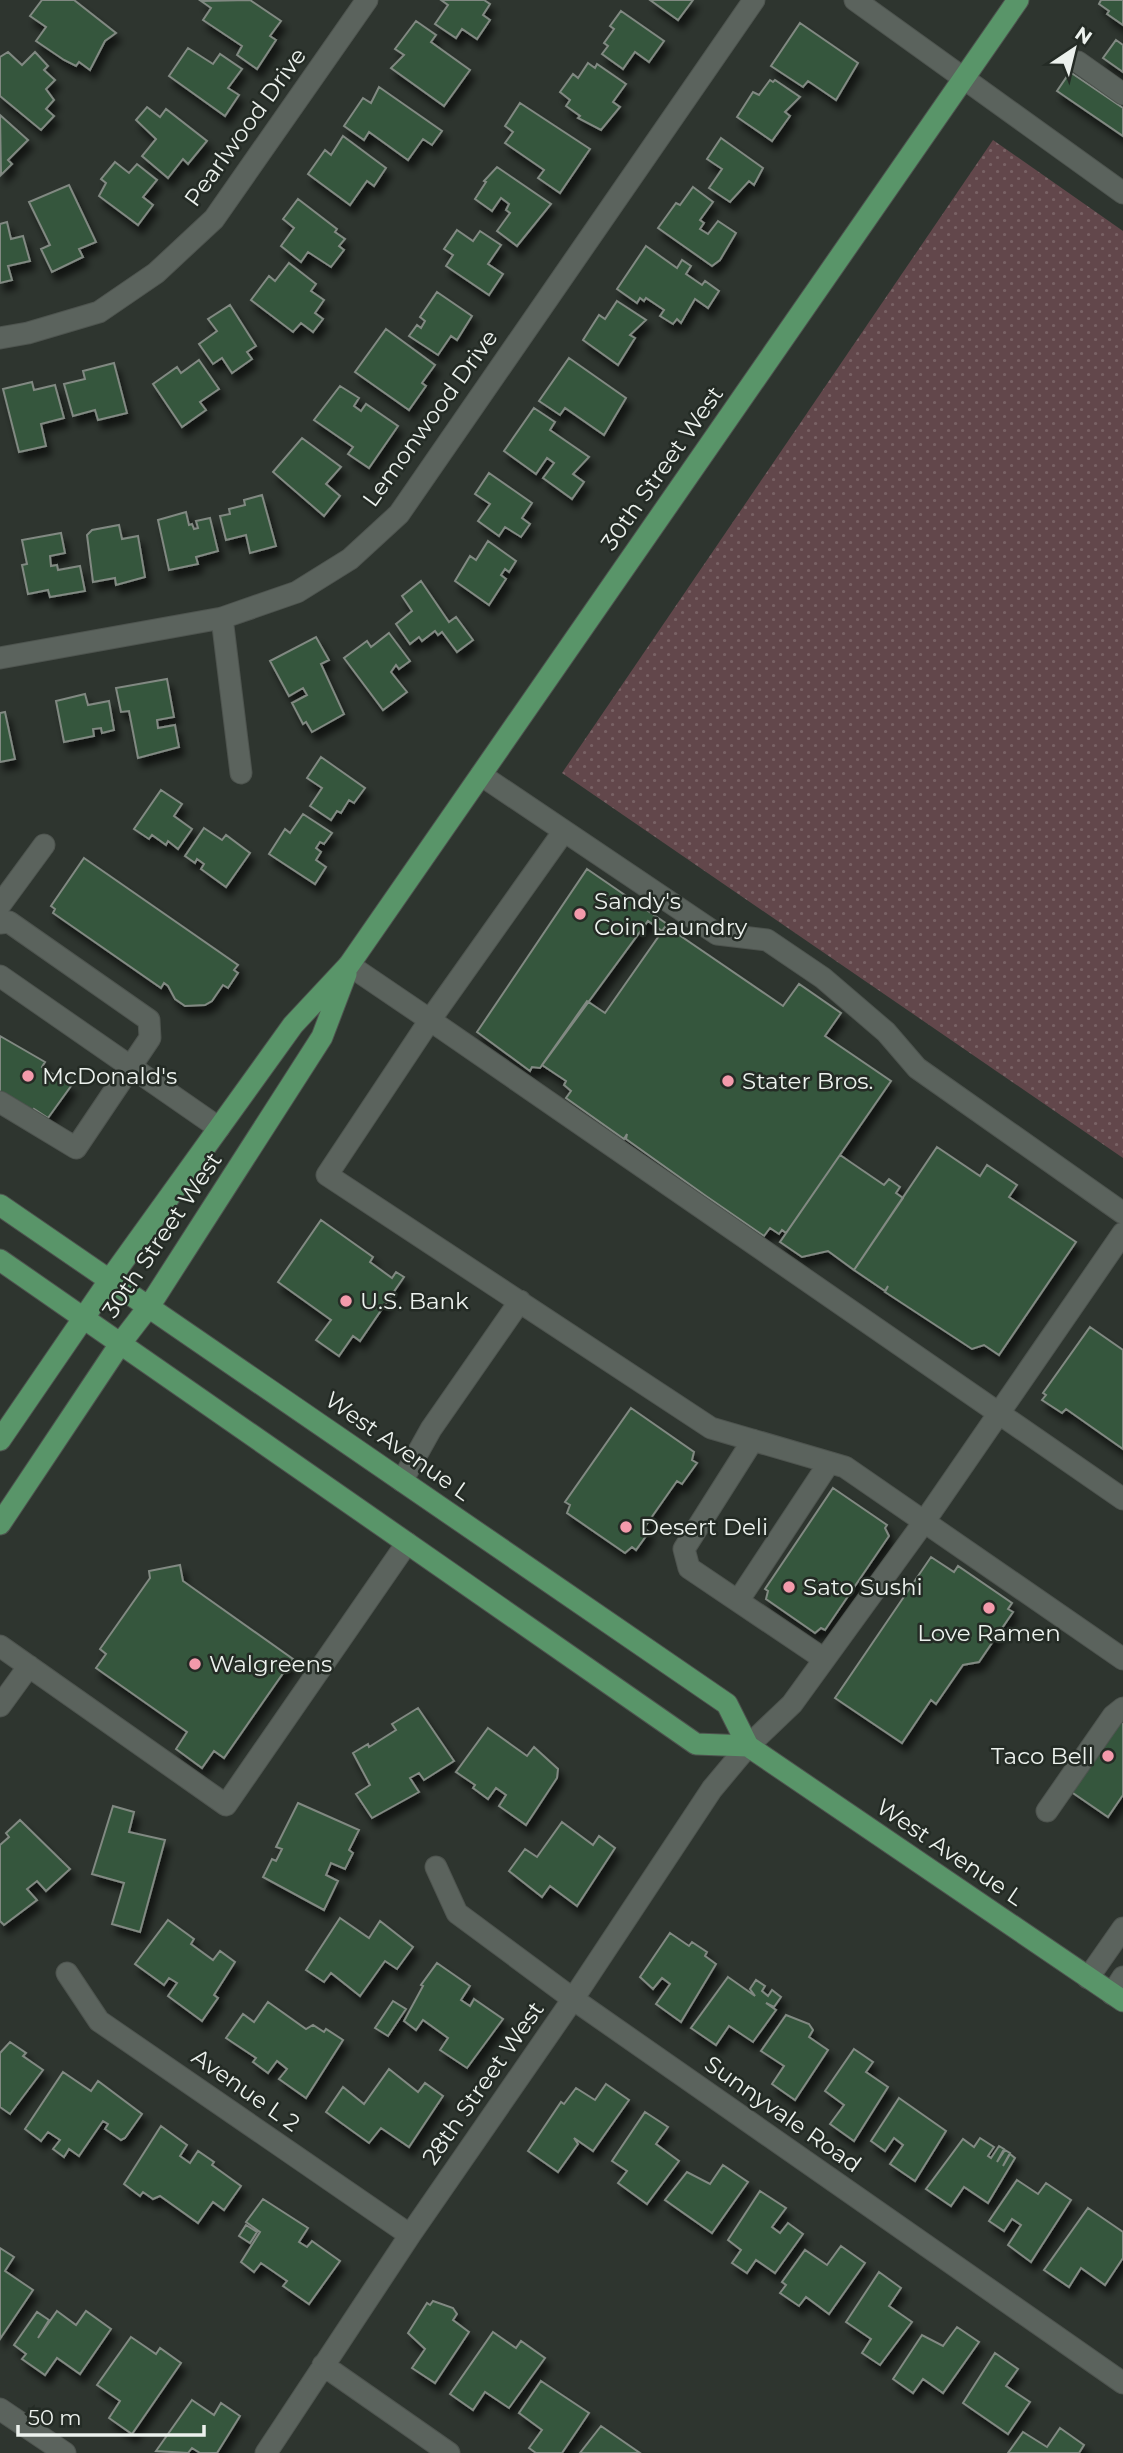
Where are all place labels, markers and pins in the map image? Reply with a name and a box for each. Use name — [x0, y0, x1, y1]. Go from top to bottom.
place label: Sandy's Coin Laundry — [594, 887, 748, 941]
marker: Sandy's Coin Laundry — [572, 906, 588, 922]
place label: McDonald's — [42, 1062, 177, 1090]
place label: Stater Bros. — [742, 1067, 873, 1095]
marker: McDonald's — [20, 1068, 36, 1084]
marker: Stater Bros. — [720, 1073, 736, 1089]
place label: U.S. Bank — [360, 1287, 469, 1315]
marker: U.S. Bank — [338, 1293, 354, 1309]
place label: Desert Deli — [640, 1513, 768, 1541]
marker: Desert Deli — [618, 1519, 634, 1535]
place label: Sato Sushi — [803, 1573, 923, 1601]
marker: Sato Sushi — [781, 1579, 797, 1595]
marker: Love Ramen — [981, 1600, 997, 1616]
place label: Love Ramen — [917, 1619, 1061, 1647]
place label: Walgreens — [209, 1650, 332, 1678]
marker: Walgreens — [187, 1656, 203, 1672]
place label: Taco Bell — [991, 1742, 1094, 1770]
marker: Taco Bell — [1100, 1748, 1116, 1764]

